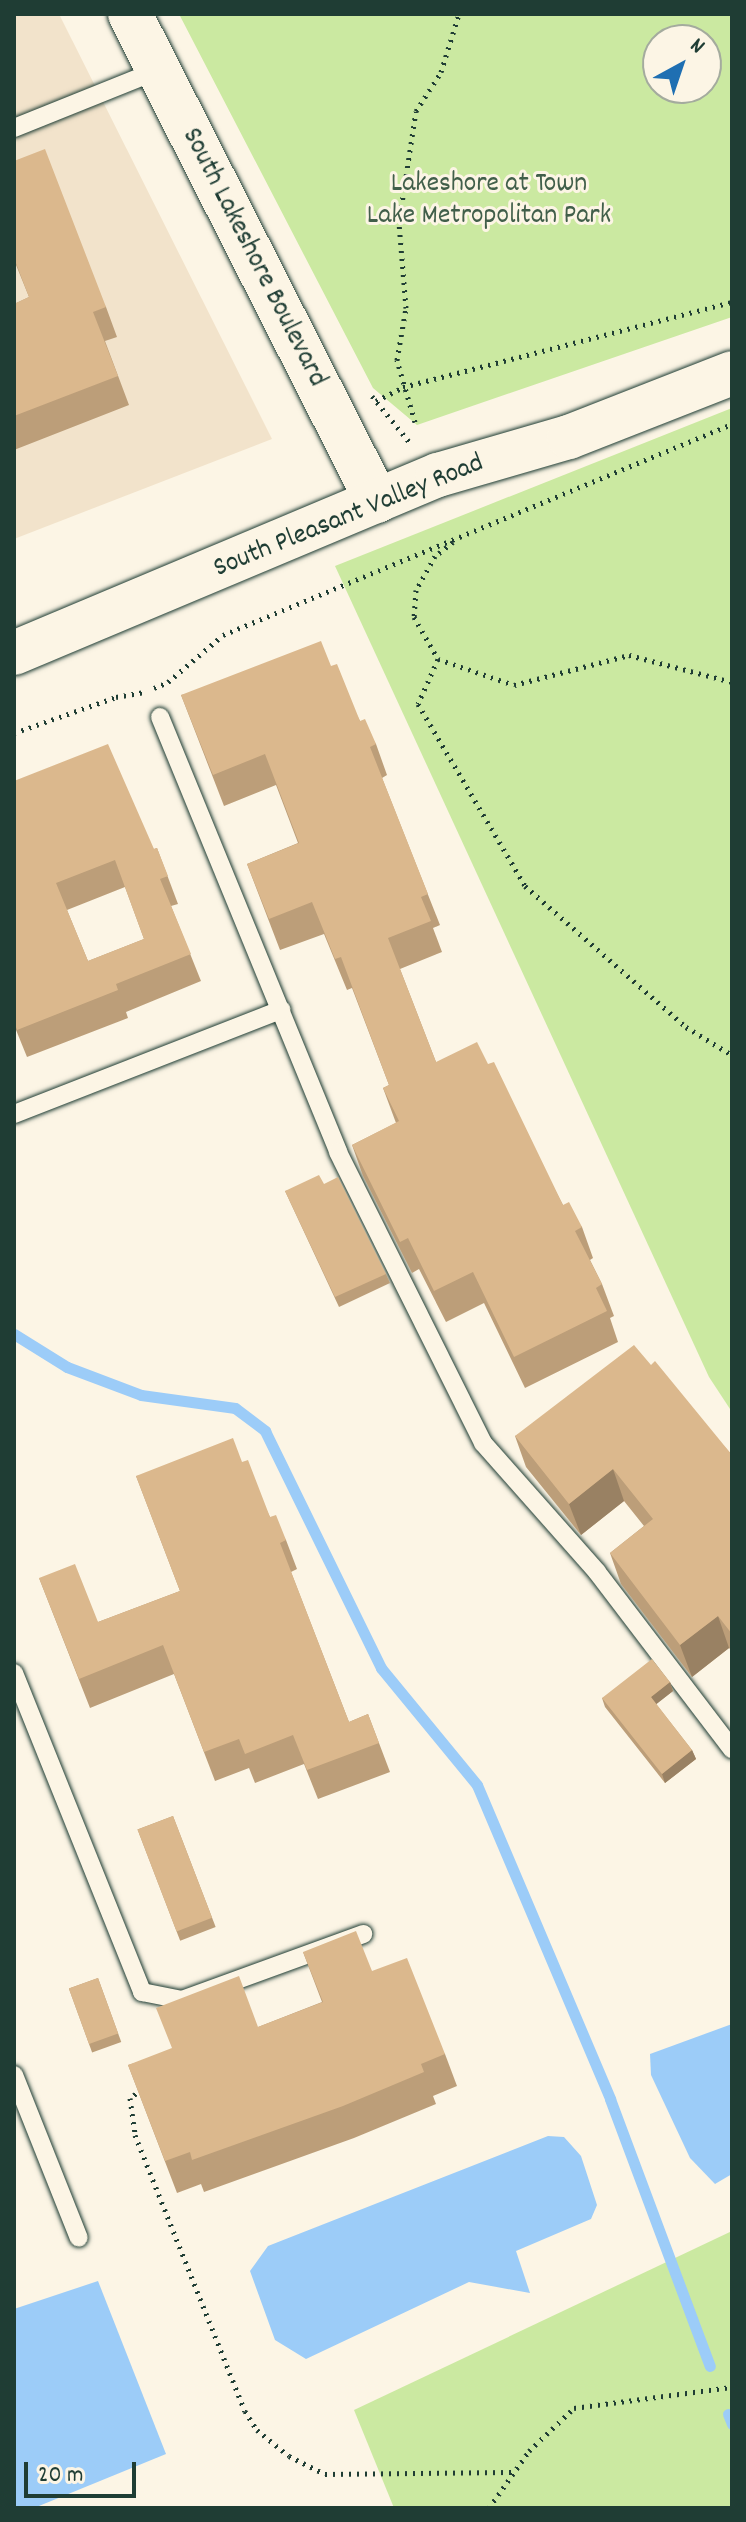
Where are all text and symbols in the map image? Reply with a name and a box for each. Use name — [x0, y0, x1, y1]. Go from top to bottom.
north arrow — [642, 24, 722, 104]
text: N — [682, 31, 711, 62]
street label: South Lakeshore Boulevard — [173, 123, 333, 393]
park label: Lakeshore at Town Lake Metropolitan Park — [367, 168, 611, 234]
street label: South Pleasant Valley Road — [209, 447, 489, 587]
scale bar — [28, 2446, 140, 2496]
text: 20 m — [38, 2459, 84, 2493]

